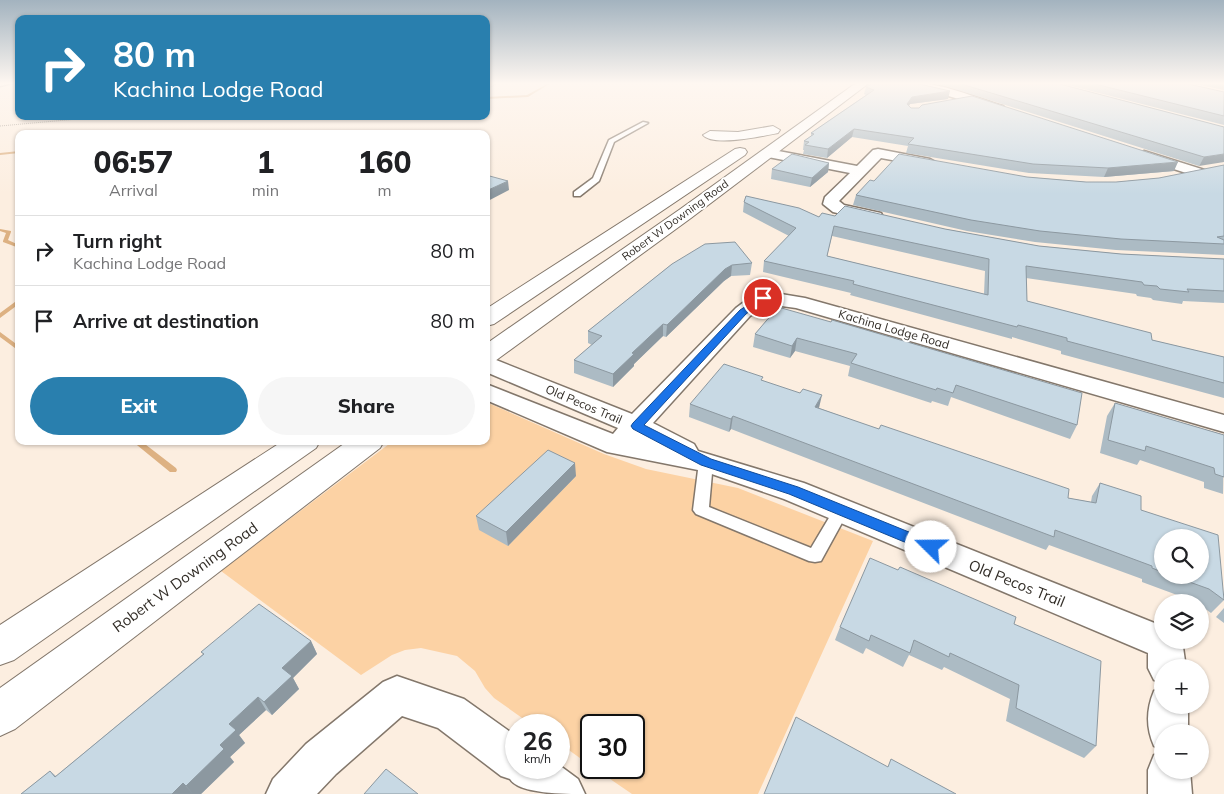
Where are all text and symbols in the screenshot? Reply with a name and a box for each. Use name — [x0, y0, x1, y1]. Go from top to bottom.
text: 80 m — [113, 32, 196, 76]
icon: right — [30, 35, 95, 100]
text: Kachina Lodge Road — [113, 75, 324, 103]
text: 06:57 — [93, 143, 173, 181]
text: 1 — [256, 143, 274, 181]
text: 160 — [358, 143, 412, 181]
street label: Robert W Downing Road — [619, 177, 731, 263]
text: Arrival — [109, 180, 158, 200]
text: min — [252, 180, 279, 200]
text: m — [377, 180, 392, 200]
text: Turn right — [73, 229, 162, 253]
icon: right — [30, 237, 58, 265]
text: 80 m — [431, 239, 475, 263]
text: Kachina Lodge Road — [73, 253, 226, 273]
pin — [742, 277, 784, 319]
icon: arrive — [749, 284, 777, 312]
street label: Kachina Lodge Road — [837, 306, 951, 352]
icon: arrive — [30, 307, 58, 335]
text: Arrive at destination — [73, 309, 259, 333]
text: 80 m — [431, 309, 475, 333]
button: Exit — [30, 377, 248, 435]
button: Share — [258, 377, 475, 435]
street label: Old Pecos Trail — [543, 381, 625, 427]
street label: Robert W Downing Road — [109, 518, 261, 636]
position arrow — [904, 520, 956, 572]
map controls — [1154, 529, 1209, 779]
button: search — [1154, 529, 1209, 584]
street label: Old Pecos Trail — [966, 555, 1068, 611]
button: layers — [1154, 594, 1209, 649]
button: + — [1154, 659, 1209, 714]
speed limit sign: 30 — [580, 714, 645, 779]
button: − — [1154, 724, 1209, 779]
text: 26 — [522, 725, 553, 756]
text: km/h — [524, 751, 551, 766]

